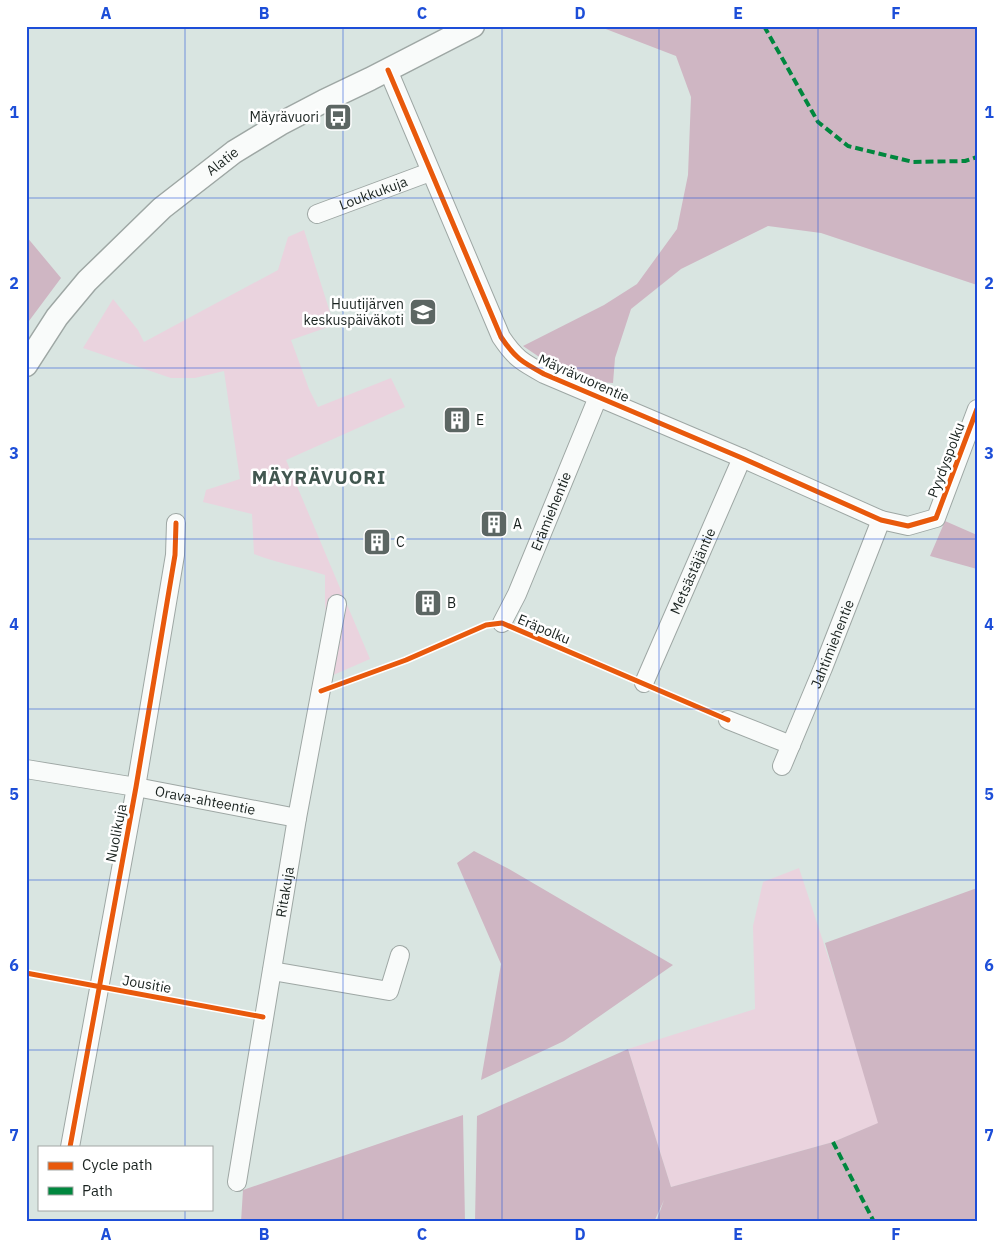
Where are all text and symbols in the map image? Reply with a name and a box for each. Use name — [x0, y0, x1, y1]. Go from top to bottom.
text: A — [101, 3, 112, 23]
text: B — [259, 3, 270, 23]
text: C — [417, 3, 427, 23]
text: D — [574, 3, 586, 23]
text: E — [733, 3, 743, 23]
text: F — [891, 3, 901, 23]
text: 1 — [9, 102, 19, 122]
bus stop icon: Mäyrävuori — [323, 102, 353, 132]
text: 1 — [984, 102, 994, 122]
place label: Mäyrävuori — [249, 108, 319, 126]
street label: Alatie — [202, 143, 242, 179]
street label: Loukkukuja — [337, 172, 410, 214]
text: 2 — [9, 273, 19, 293]
text: 2 — [984, 273, 994, 293]
place label: Huutijärven keskuspäiväkoti — [304, 295, 404, 329]
school or university icon: Huutijärven keskuspäiväkoti — [408, 297, 438, 327]
street label: Mäyrävuorentie — [536, 350, 633, 406]
building icon: E — [442, 405, 472, 435]
place label: E — [476, 411, 484, 429]
street label: Pyydyspolku — [923, 420, 969, 500]
text: 3 — [9, 443, 19, 463]
text: 3 — [984, 443, 994, 463]
district label: MÄYRÄVUORI — [252, 465, 386, 489]
street label: Erämiehentie — [527, 469, 575, 554]
building icon: A — [479, 509, 509, 539]
place label: A — [513, 515, 522, 533]
street label: Metsästäjäntie — [666, 525, 720, 617]
building icon: C — [362, 527, 392, 557]
place label: C — [396, 533, 405, 551]
building icon: B — [413, 588, 443, 618]
place label: B — [447, 594, 456, 612]
street label: Jahtimiehentie — [806, 597, 858, 691]
street label: Eräpolku — [515, 610, 573, 648]
text: 4 — [9, 614, 19, 634]
text: 4 — [984, 614, 994, 634]
street label: Orava-ahteentie — [154, 782, 257, 819]
text: 5 — [9, 784, 19, 804]
text: 5 — [984, 784, 994, 804]
street label: Nuolikuja — [102, 802, 131, 864]
street label: Ritakuja — [272, 865, 298, 919]
text: 6 — [9, 955, 19, 975]
text: 6 — [984, 955, 994, 975]
street label: Jousitie — [121, 971, 173, 997]
text: 7 — [9, 1125, 19, 1145]
text: 7 — [984, 1125, 994, 1145]
legend — [38, 1146, 212, 1210]
text: Cycle path — [82, 1155, 153, 1174]
text: Path — [82, 1181, 113, 1200]
text: A — [101, 1224, 112, 1244]
text: B — [259, 1224, 270, 1244]
text: C — [417, 1224, 427, 1244]
text: D — [574, 1224, 586, 1244]
text: E — [733, 1224, 743, 1244]
text: F — [891, 1224, 901, 1244]

